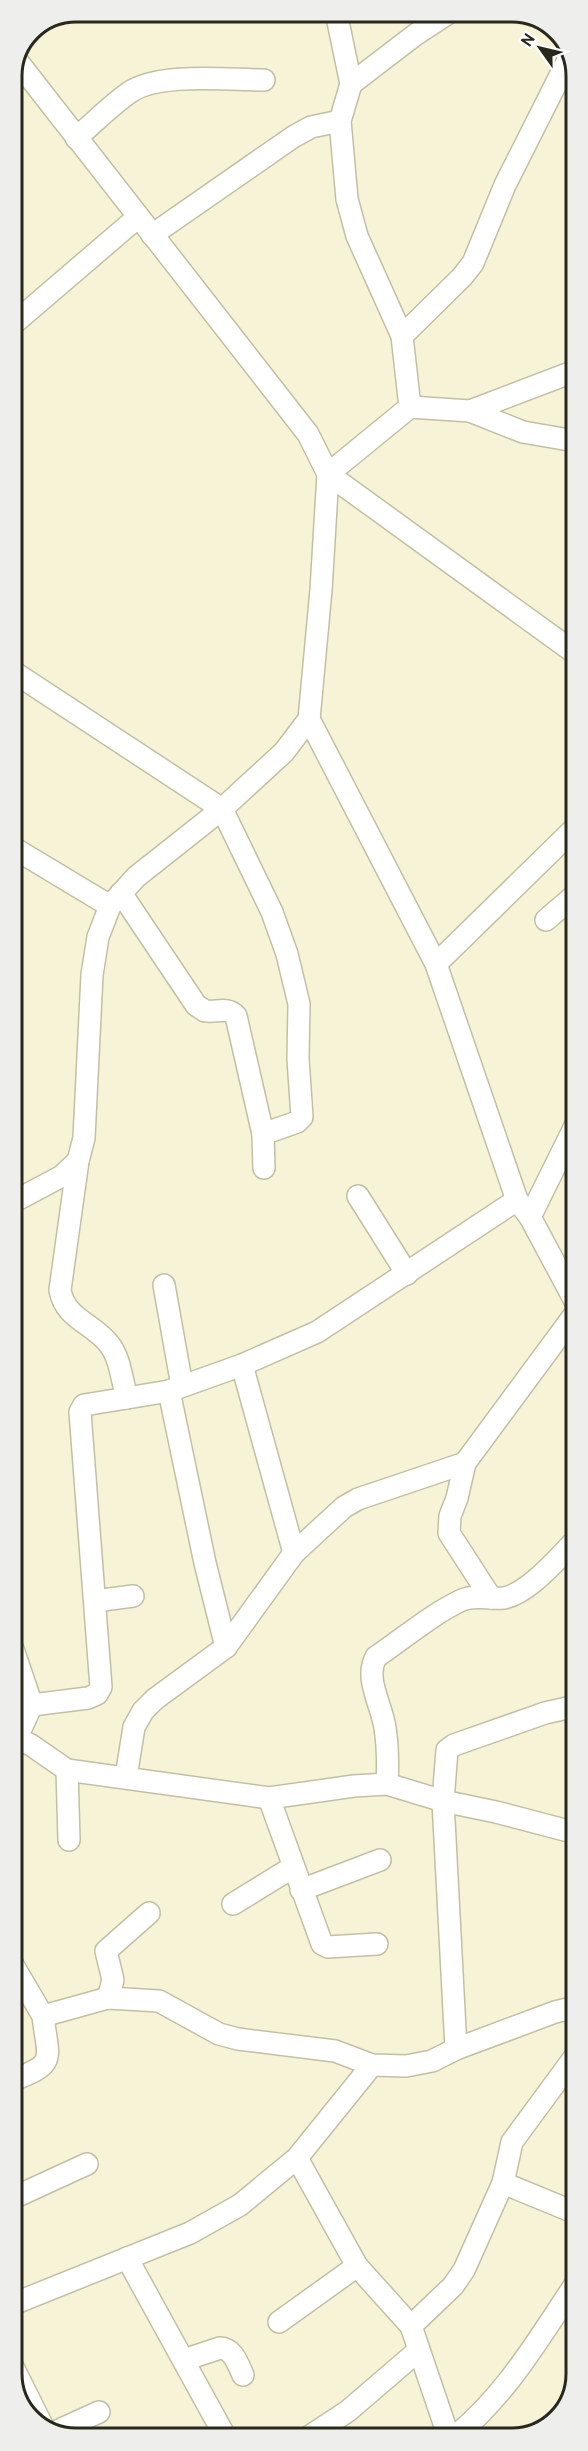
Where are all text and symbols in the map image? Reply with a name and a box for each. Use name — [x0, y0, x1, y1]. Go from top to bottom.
north arrow — [510, 18, 570, 78]
text: N — [518, 30, 541, 51]

